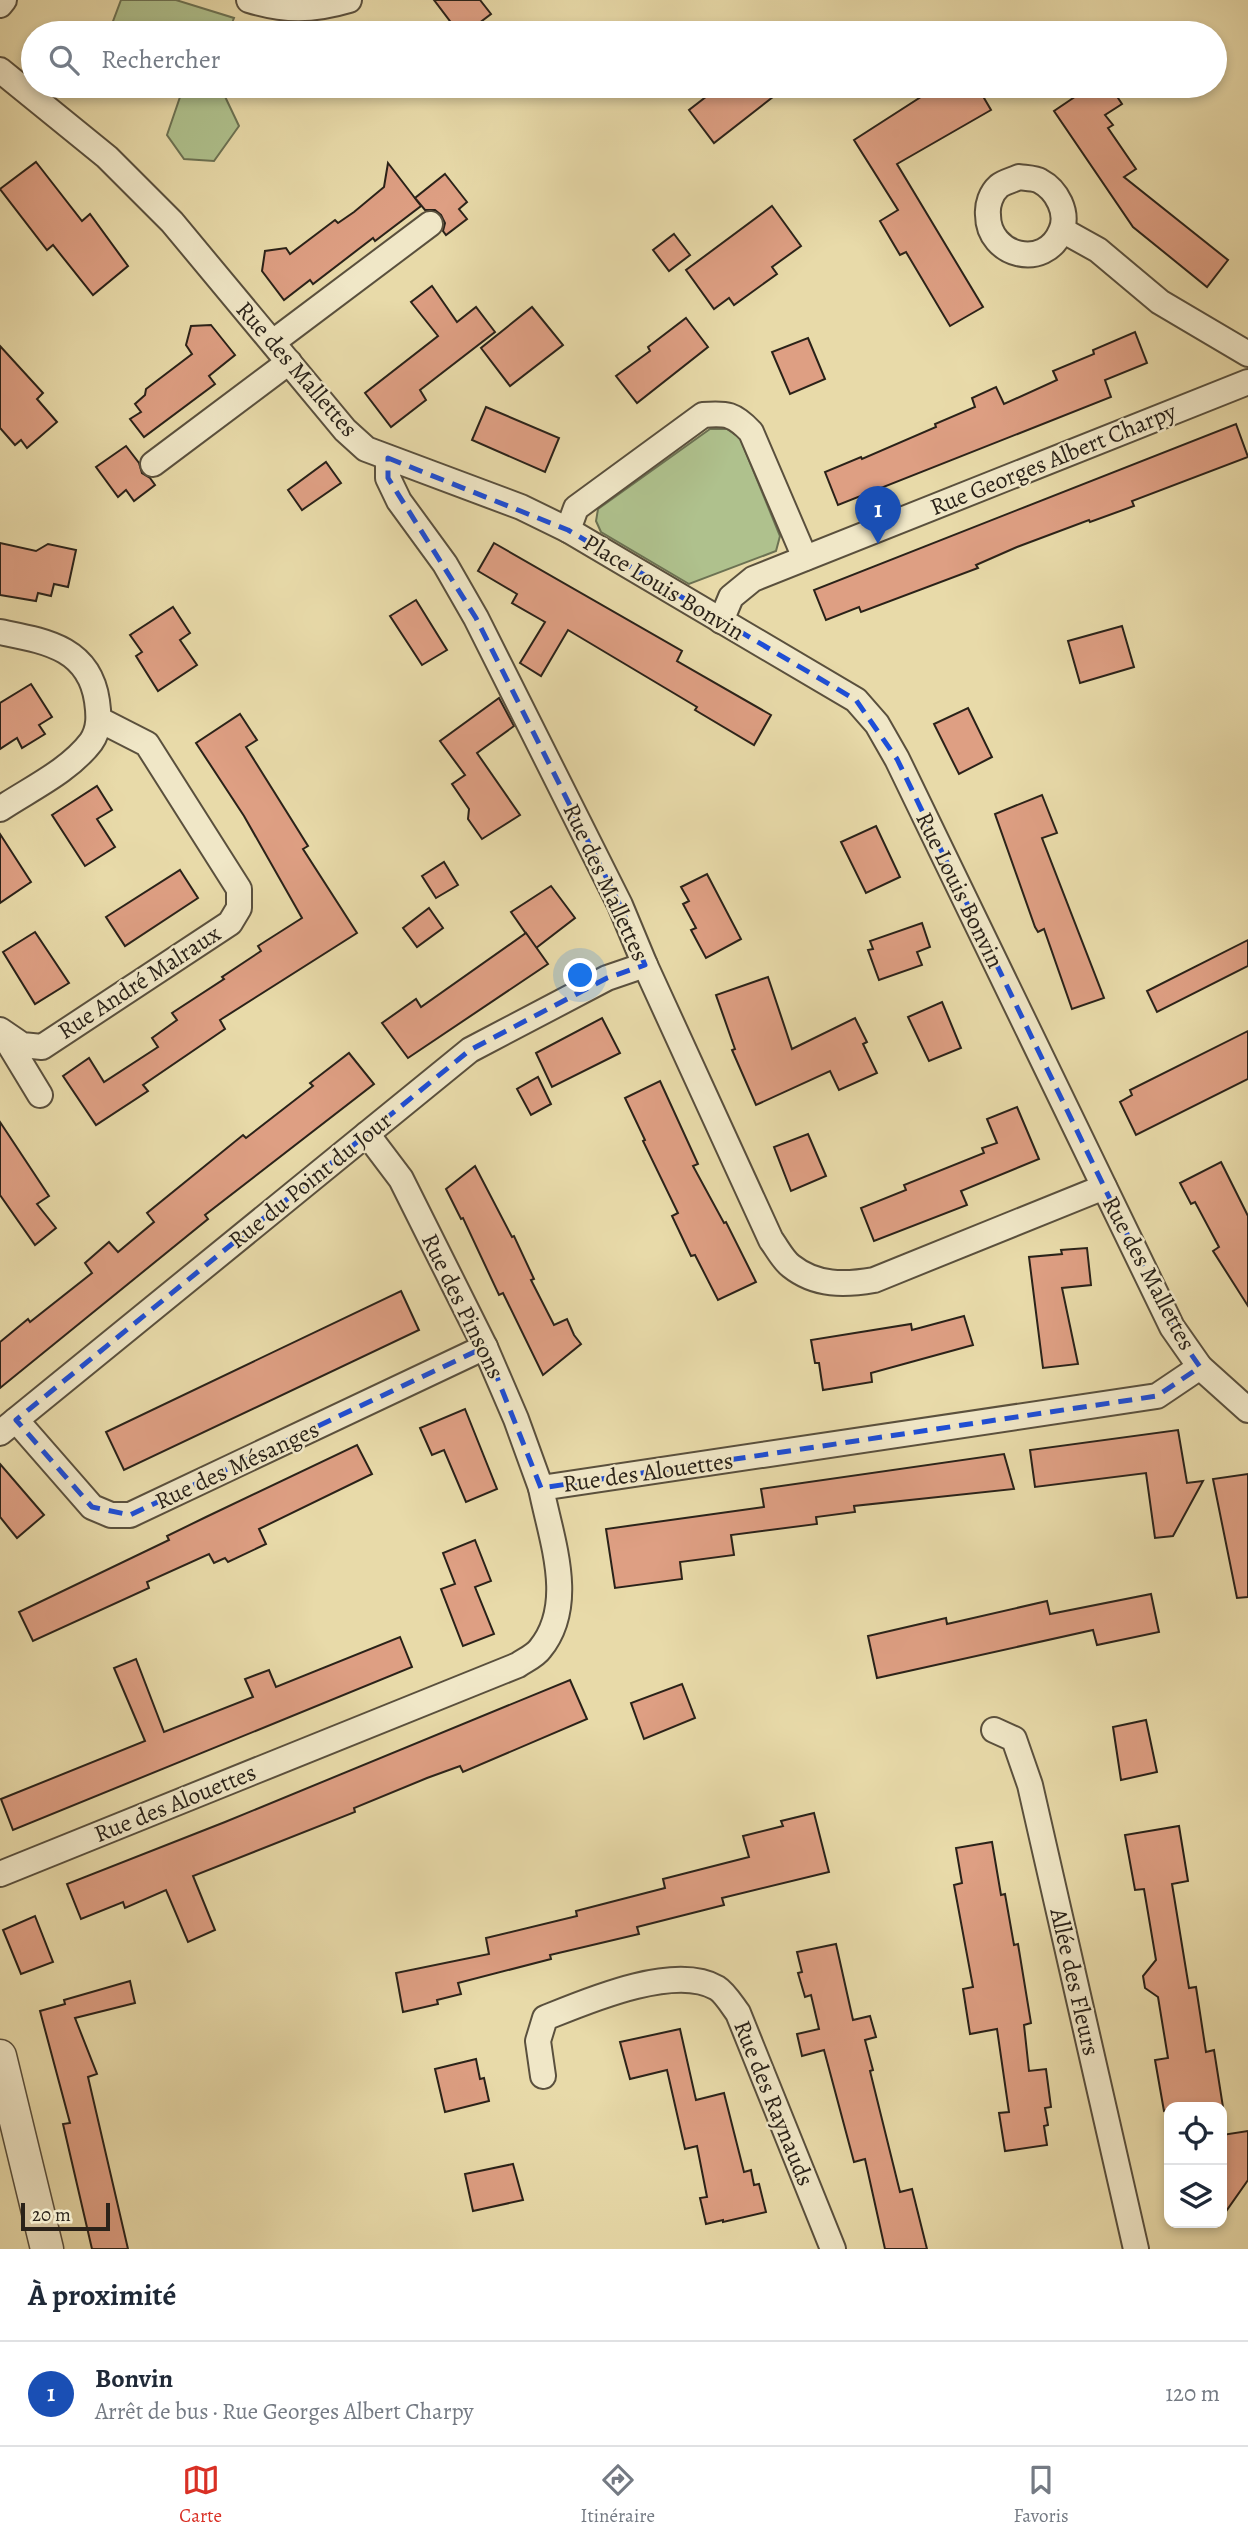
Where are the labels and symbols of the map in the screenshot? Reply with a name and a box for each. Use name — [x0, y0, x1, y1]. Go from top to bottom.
street label: Rue des Mallettes — [229, 294, 365, 444]
street label: Rue Georges Albert Charpy — [925, 395, 1181, 523]
pin: 1 — [855, 486, 901, 544]
street label: Place Louis Bonvin — [577, 526, 751, 648]
street label: Rue des Mallettes — [555, 798, 657, 966]
street label: Rue Louis Bonvin — [908, 807, 1012, 973]
street label: Rue André Malraux — [51, 917, 227, 1047]
your location — [563, 958, 597, 992]
street label: Rue du Point du Jour — [222, 1104, 398, 1256]
street label: Rue des Mallettes — [1095, 1190, 1203, 1356]
street label: Rue des Pinsons — [414, 1228, 512, 1384]
street label: Rue des Mésanges — [150, 1413, 324, 1517]
street label: Rue des Alouettes — [561, 1444, 735, 1500]
street label: Rue des Alouettes — [89, 1756, 261, 1850]
street label: Allée des Fleurs — [1042, 1904, 1107, 2059]
street label: Rue des Raynauds — [726, 2015, 822, 2191]
scale bar — [21, 2200, 110, 2232]

